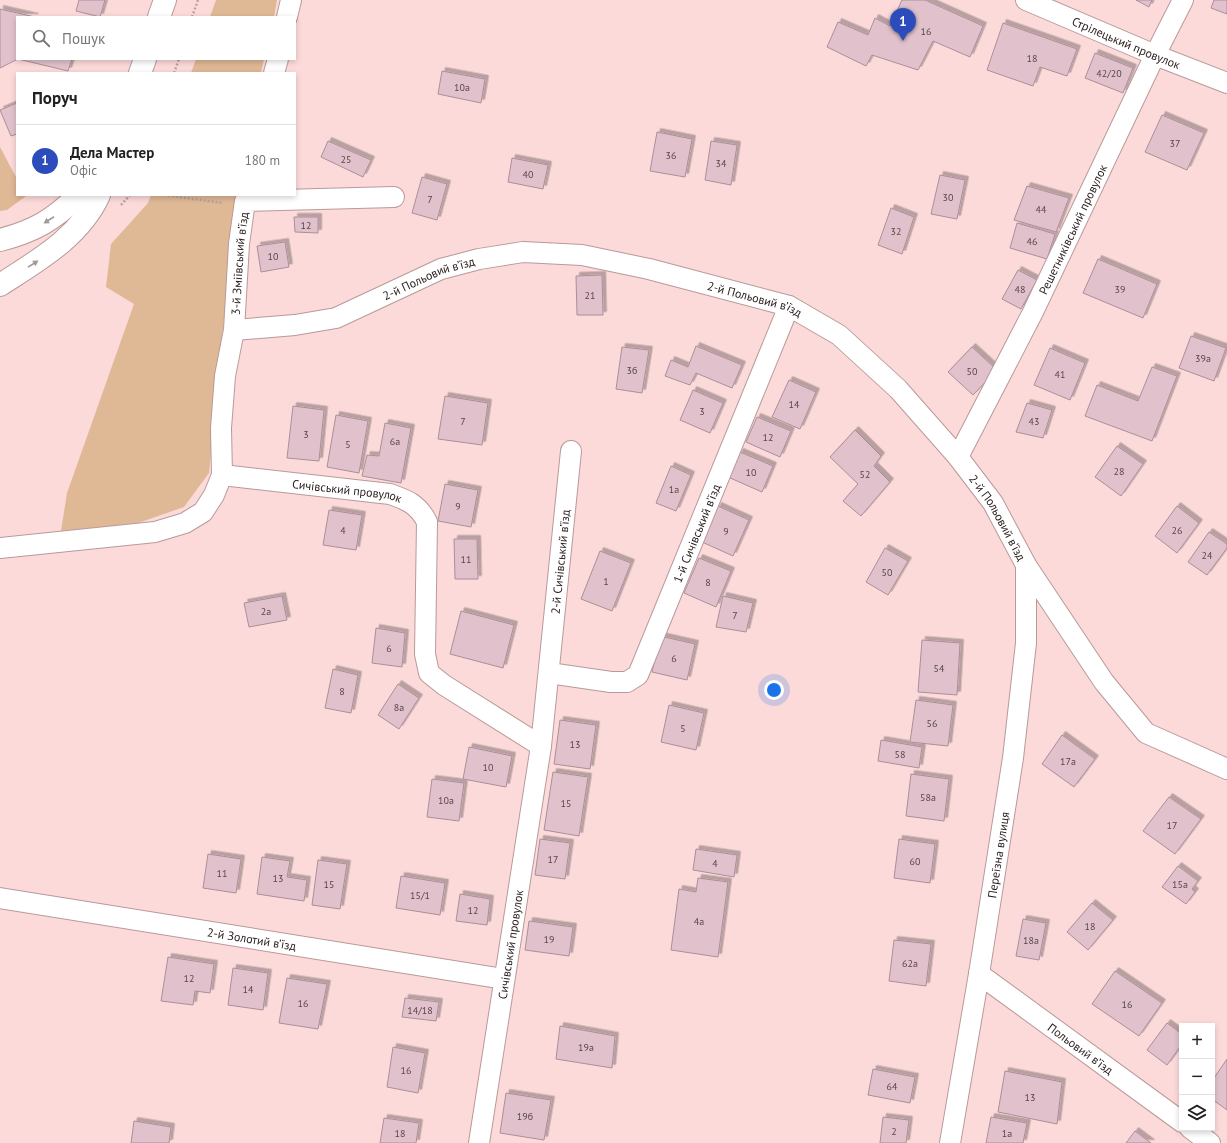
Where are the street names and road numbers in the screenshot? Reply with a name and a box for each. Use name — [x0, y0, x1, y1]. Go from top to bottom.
street label: Стрілецький провулок — [1070, 13, 1183, 72]
street label: Решетниківський провулок — [1035, 161, 1110, 297]
street label: 3-й Зміївський в’їзд — [227, 210, 251, 315]
street label: 2-й Польовий в’їзд — [380, 253, 477, 303]
street label: 2-й Польовий в’їзд — [706, 277, 806, 320]
street label: 2-й Польовий в’їзд — [966, 471, 1030, 563]
street label: Сичівський провулок — [291, 475, 405, 505]
street label: 1-й Сичівський в’їзд — [669, 481, 723, 585]
street label: 2-й Сичівський в’їзд — [547, 508, 573, 615]
street label: Переїзна вулиця — [984, 811, 1012, 899]
street label: Сичівський провулок — [494, 888, 526, 1000]
street label: 2-й Золотий в’їзд — [206, 924, 298, 953]
street label: Польовий в’їзд — [1045, 1019, 1117, 1077]

